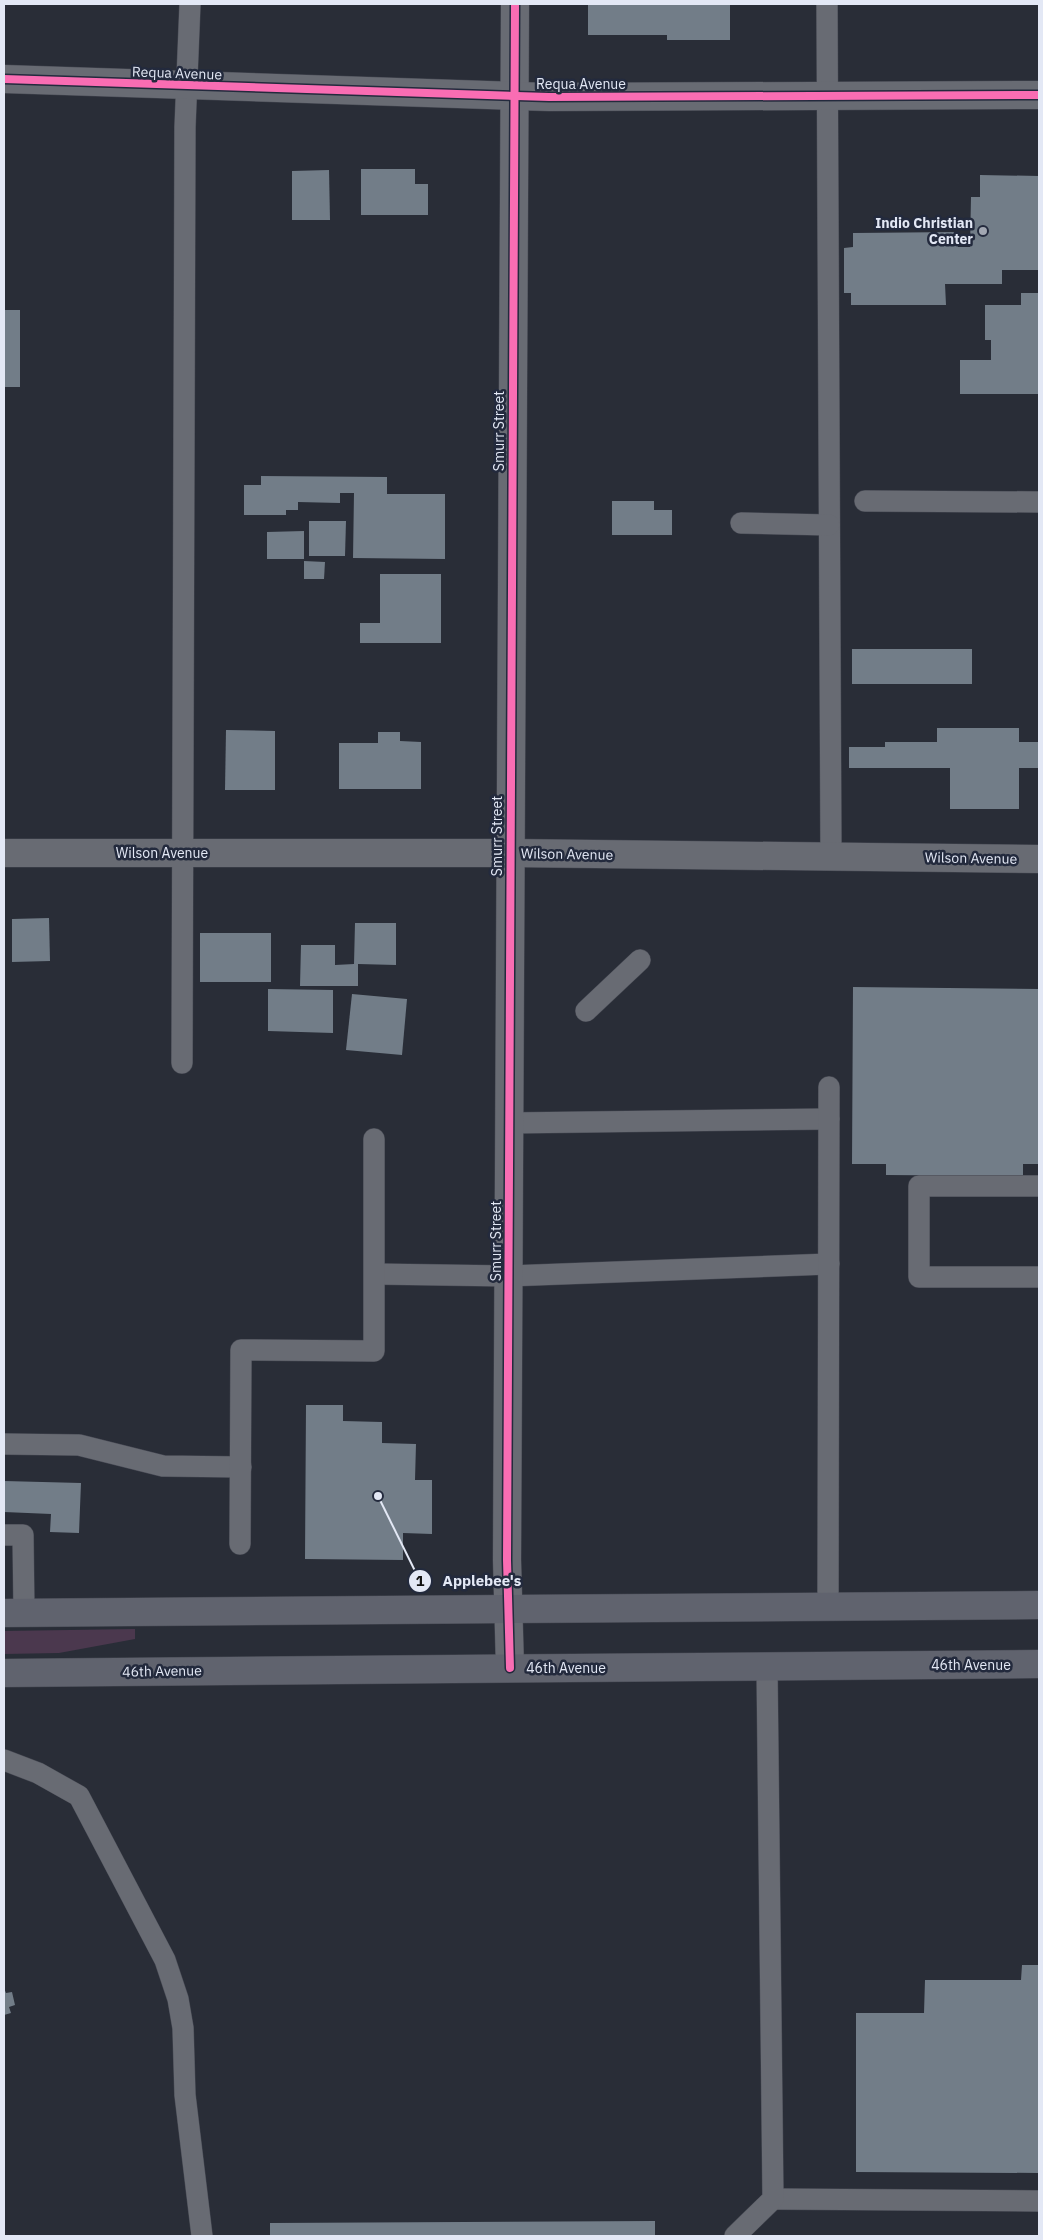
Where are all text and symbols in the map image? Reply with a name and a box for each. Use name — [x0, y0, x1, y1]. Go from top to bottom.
street label: Requa Avenue — [132, 62, 223, 84]
street label: Requa Avenue — [536, 75, 626, 93]
place label: Indio Christian Center — [875, 214, 973, 248]
marker: Indio Christian Center — [977, 225, 989, 237]
street label: Smurr Street — [490, 391, 508, 471]
street label: Smurr Street — [488, 796, 506, 876]
street label: Wilson Avenue — [116, 844, 209, 862]
street label: Wilson Avenue — [521, 844, 614, 864]
street label: Wilson Avenue — [925, 848, 1018, 868]
street label: Smurr Street — [487, 1201, 505, 1281]
callout: Applebee's — [408, 1566, 531, 1596]
text: 1 — [415, 1571, 425, 1590]
text: Applebee's — [443, 1571, 522, 1590]
street label: 46th Avenue — [931, 1656, 1011, 1674]
street label: 46th Avenue — [526, 1659, 606, 1677]
street label: 46th Avenue — [122, 1661, 202, 1681]

